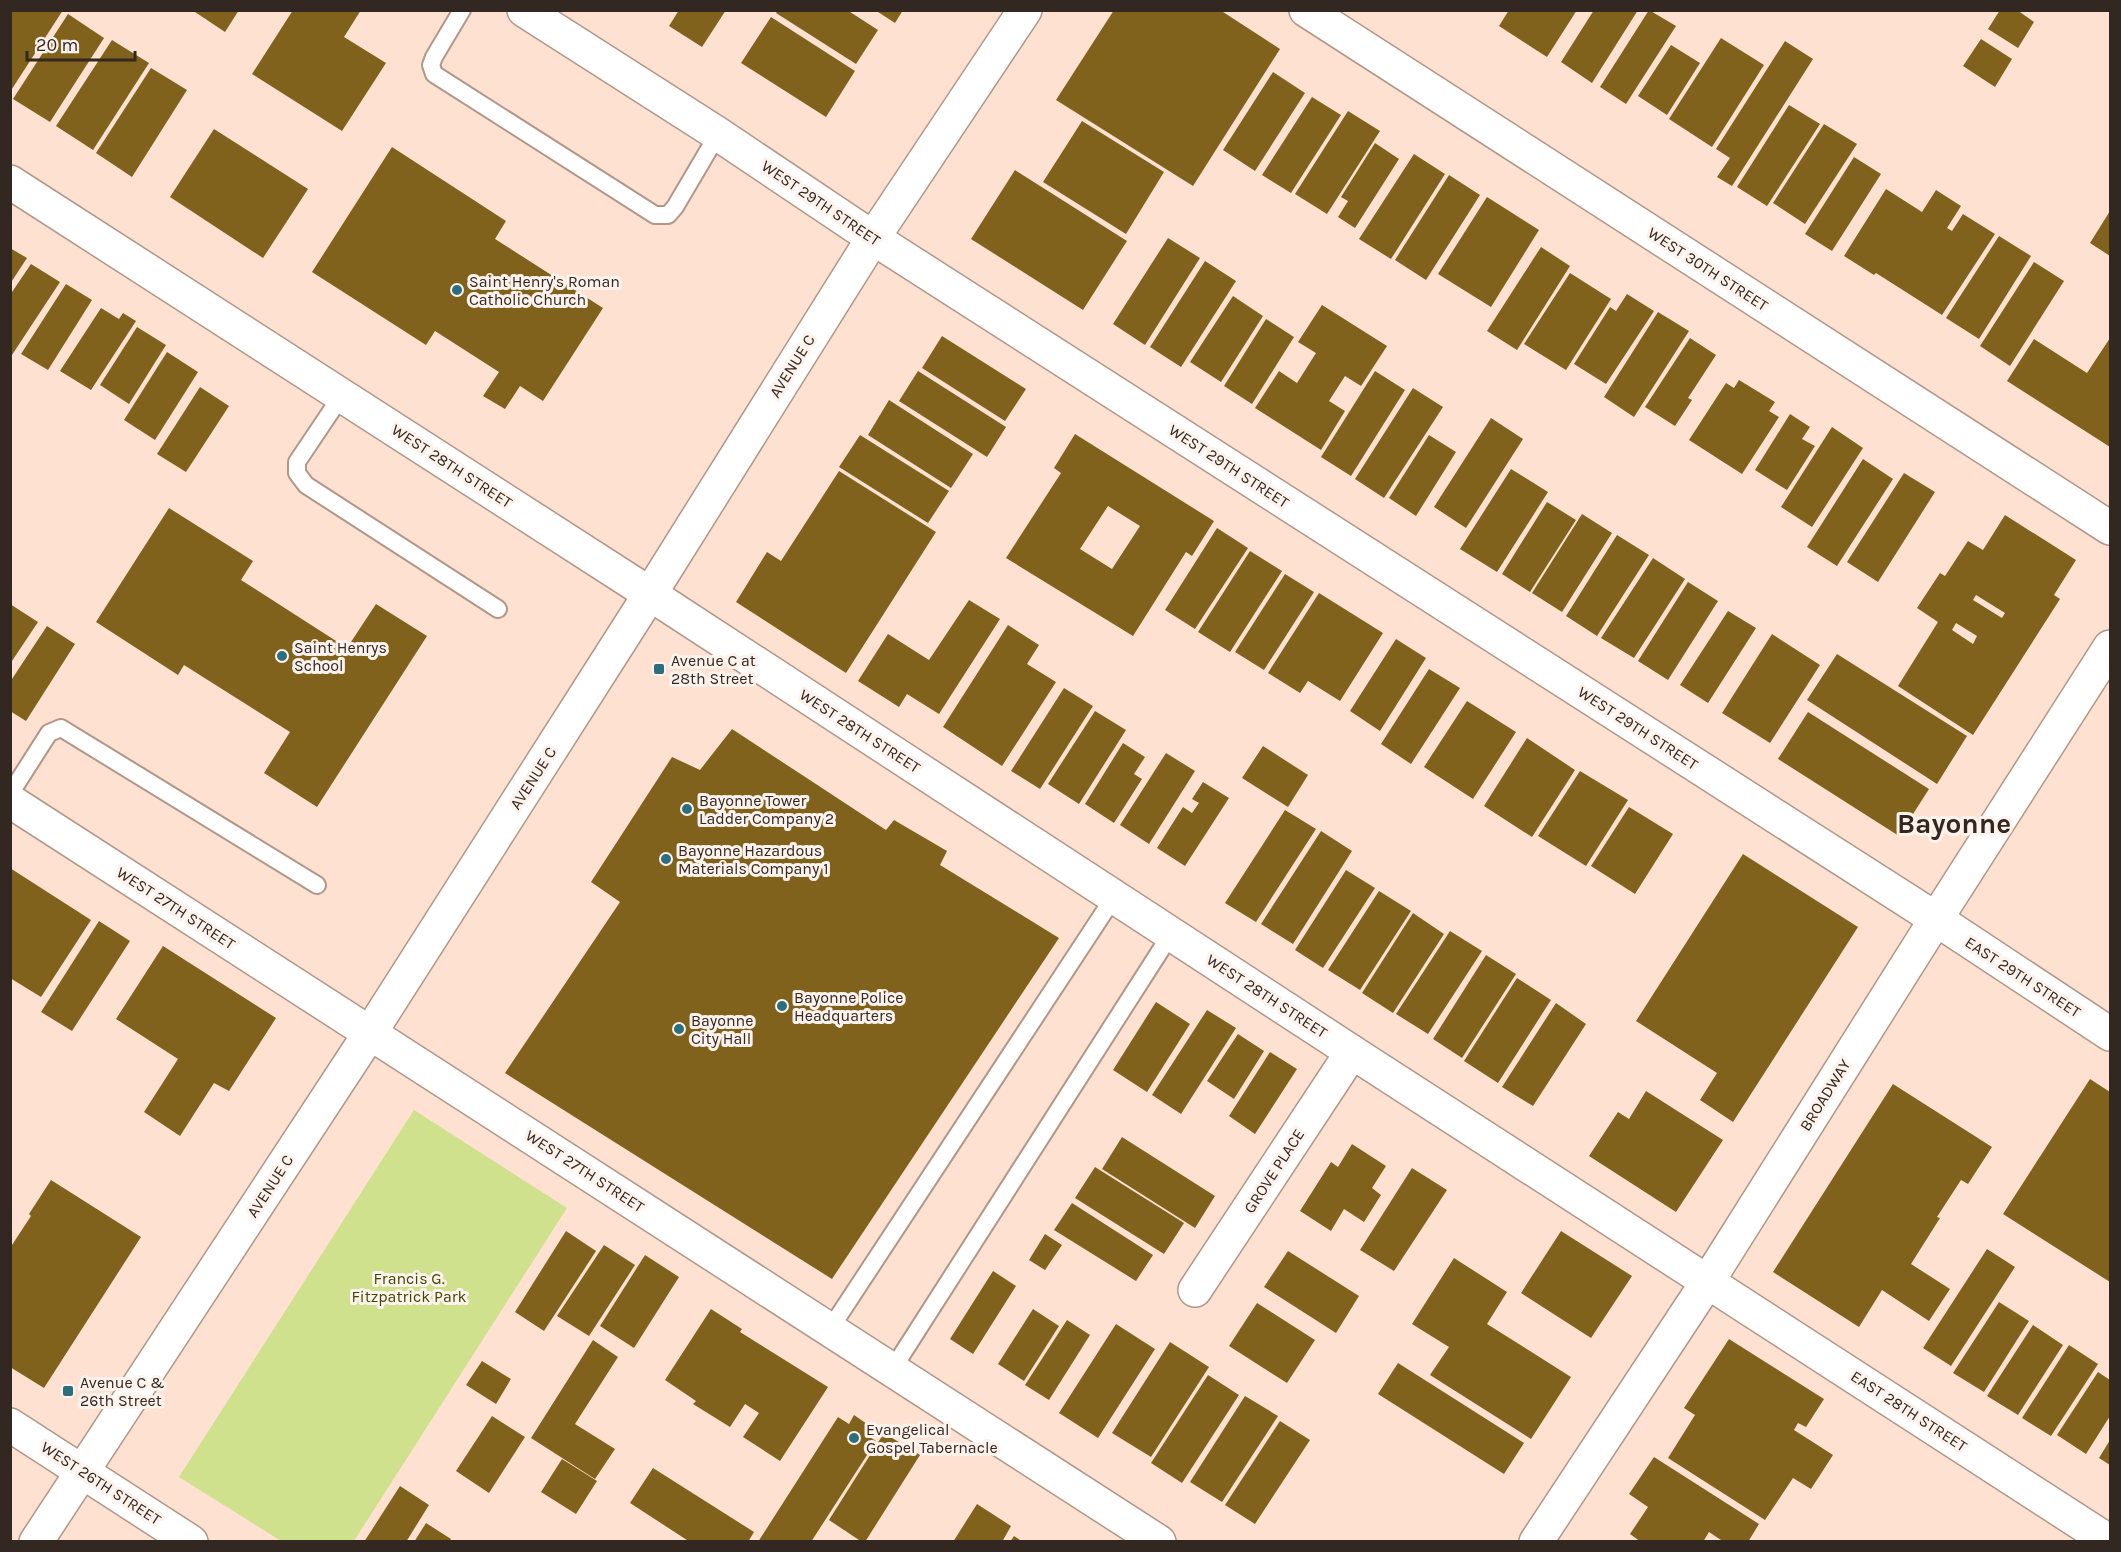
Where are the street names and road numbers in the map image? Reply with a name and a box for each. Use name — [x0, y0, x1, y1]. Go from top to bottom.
street label: WEST 29TH STREET — [758, 156, 884, 250]
street label: WEST 30TH STREET — [1644, 223, 1772, 315]
street label: AVENUE C — [765, 331, 819, 401]
street label: WEST 28TH STREET — [388, 420, 516, 512]
street label: WEST 29TH STREET — [1165, 420, 1293, 512]
street label: WEST 29TH STREET — [1574, 682, 1702, 774]
street label: WEST 28TH STREET — [796, 685, 924, 777]
street label: AVENUE C — [506, 743, 560, 813]
street label: WEST 27TH STREET — [113, 863, 239, 953]
street label: EAST 29TH STREET — [1962, 932, 2084, 1022]
street label: WEST 28TH STREET — [1203, 950, 1331, 1042]
street label: BROADWAY — [1795, 1055, 1855, 1134]
street label: GROVE PLACE — [1240, 1125, 1308, 1217]
street label: WEST 27TH STREET — [522, 1126, 648, 1216]
street label: AVENUE C — [243, 1151, 297, 1221]
street label: EAST 28TH STREET — [1847, 1366, 1971, 1456]
street label: WEST 26TH STREET — [37, 1437, 165, 1529]

